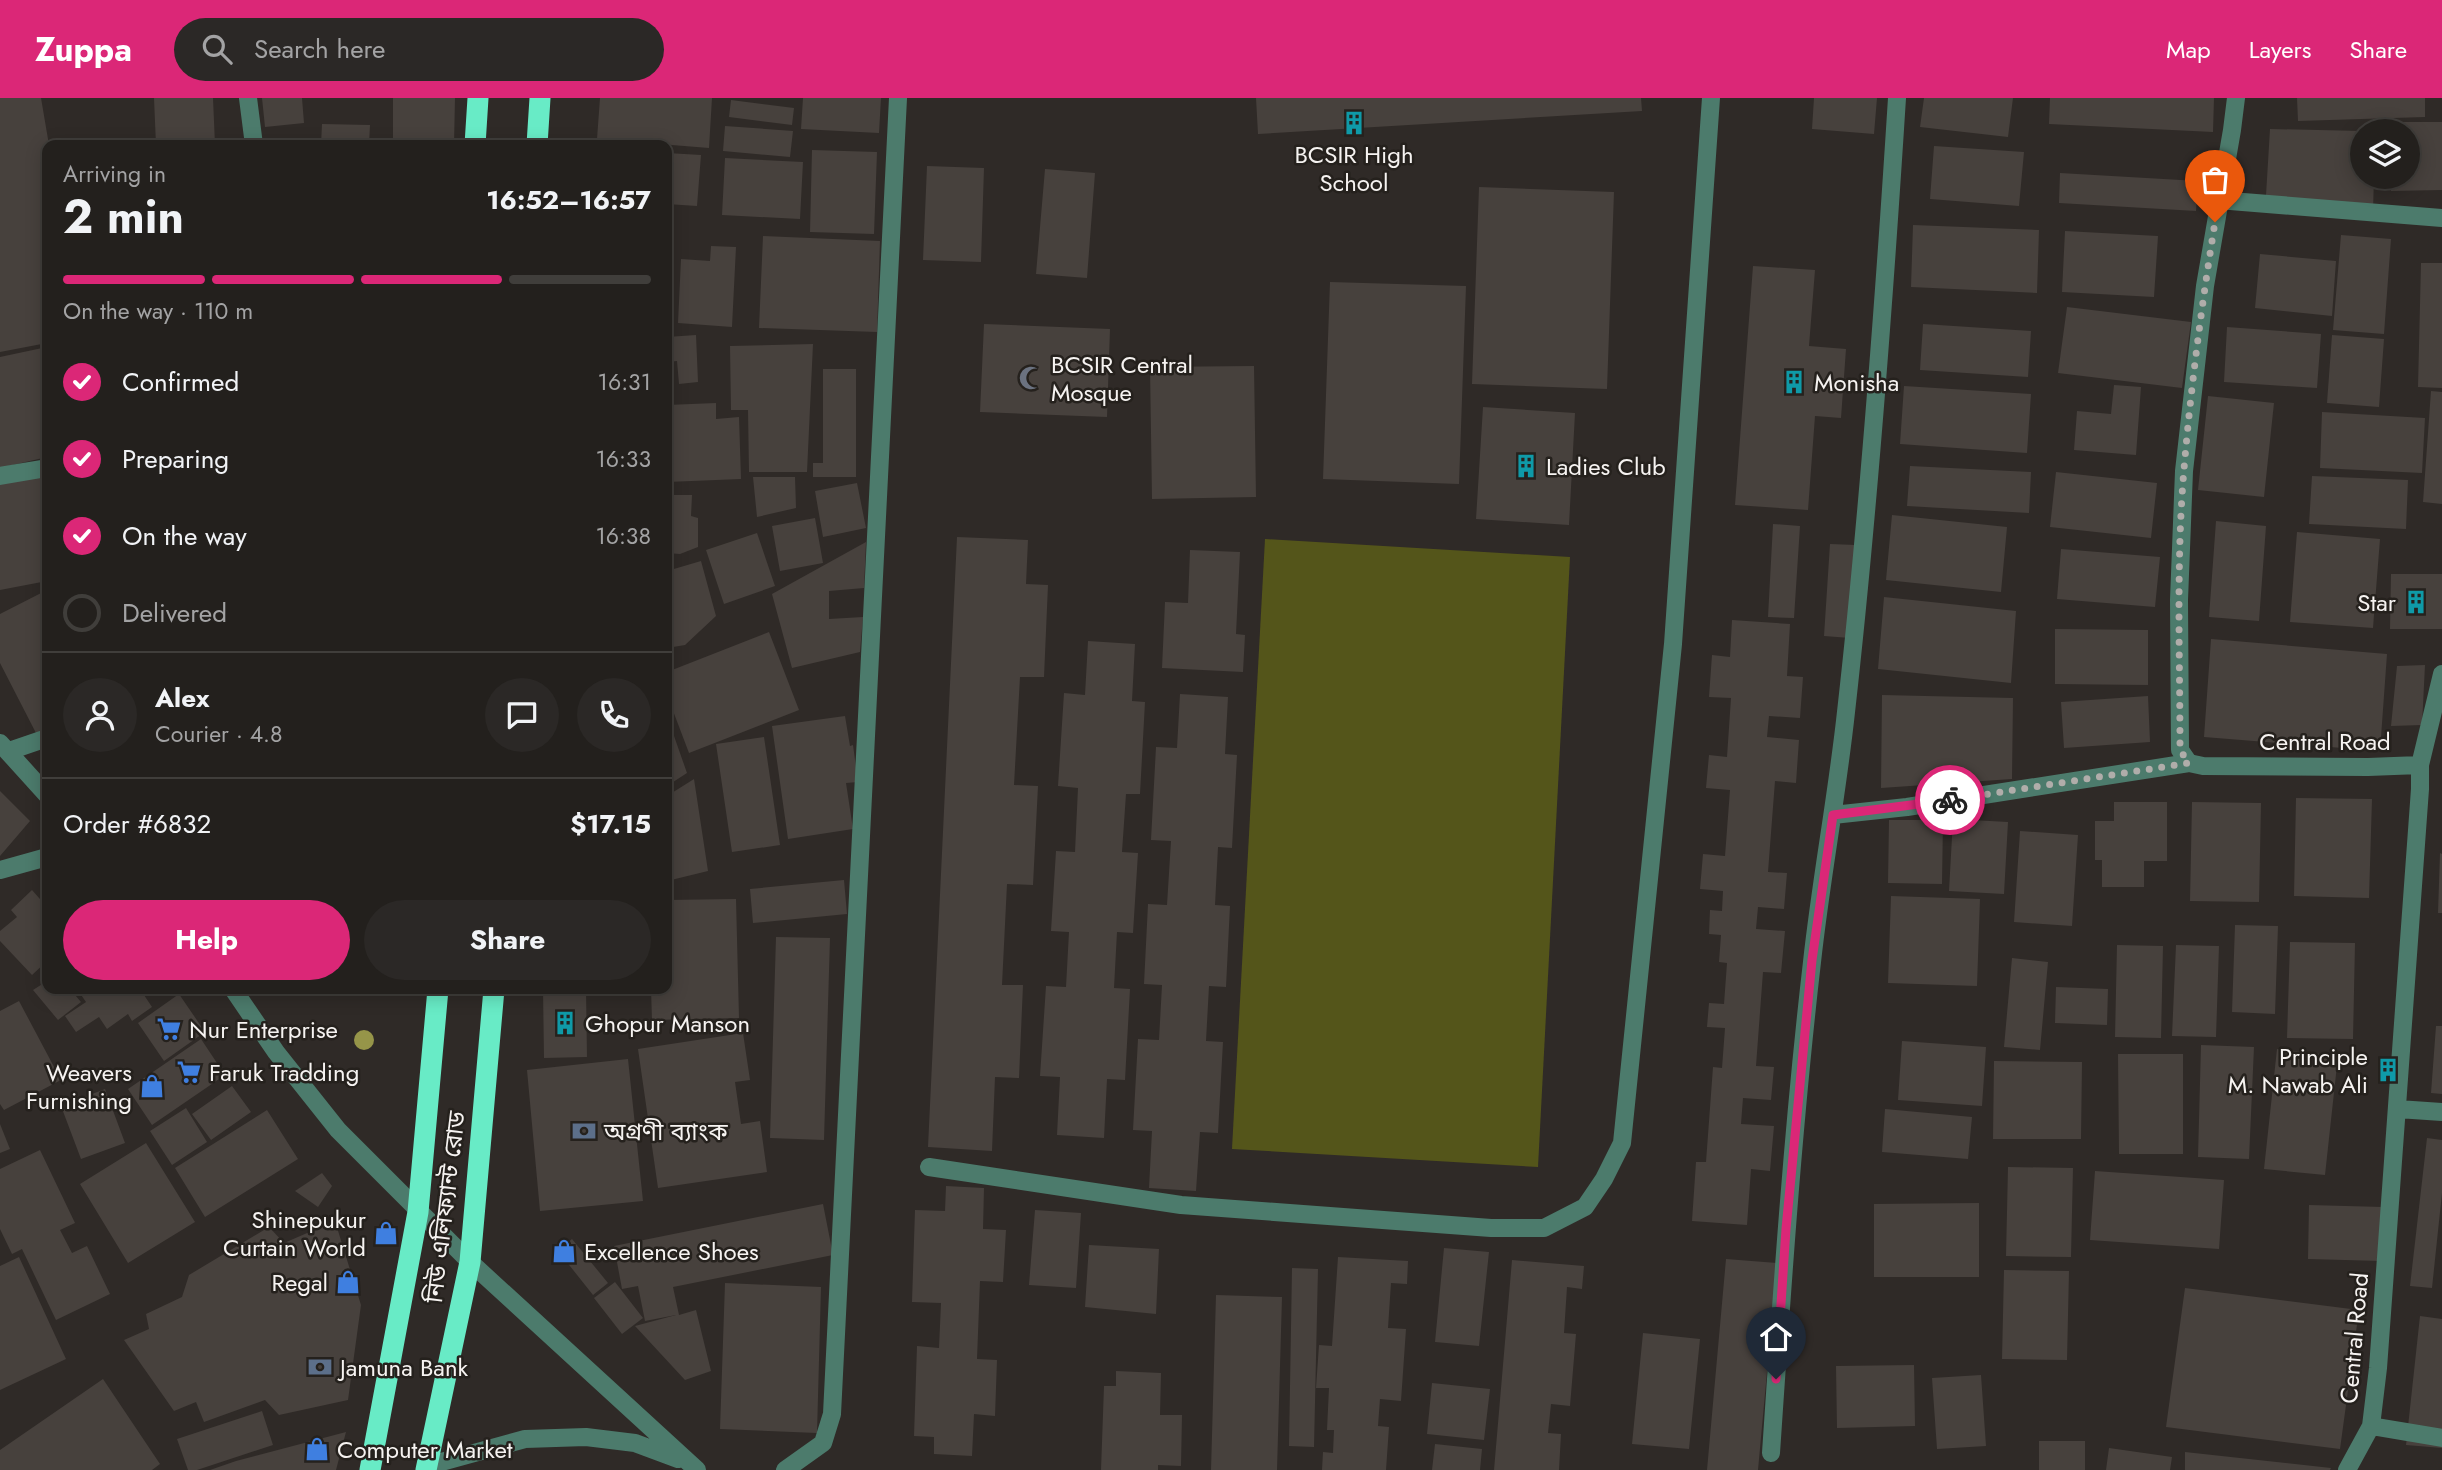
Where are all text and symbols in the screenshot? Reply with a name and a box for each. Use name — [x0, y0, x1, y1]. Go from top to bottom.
search box — [174, 18, 664, 81]
text: Zuppa — [35, 26, 132, 73]
icon: search — [198, 30, 236, 68]
text: Search here — [254, 30, 385, 68]
text: Map — [2166, 32, 2211, 67]
text: Layers — [2249, 32, 2311, 67]
text: Share — [2349, 32, 2407, 67]
building icon: BCSIR High School — [1340, 109, 1368, 137]
map controls — [2350, 119, 2420, 189]
button: layers — [2350, 119, 2420, 189]
place label: BCSIR High School — [1294, 137, 1414, 200]
pin — [2185, 150, 2245, 222]
text: Arriving in — [63, 157, 166, 191]
icon: bag — [2196, 161, 2234, 199]
text: 16:52–16:57 — [486, 181, 651, 219]
text: 2 min — [63, 184, 184, 250]
text: On the way · 110 m — [63, 294, 253, 328]
place label: BCSIR Central Mosque — [1051, 347, 1193, 410]
icon: check — [63, 363, 101, 401]
text: Confirmed — [122, 363, 239, 401]
mosque icon: BCSIR Central Mosque — [1017, 364, 1045, 392]
text: 16:31 — [598, 365, 651, 399]
place label: Monisha — [1814, 365, 1899, 400]
building icon: Monisha — [1780, 368, 1808, 396]
icon: check — [63, 440, 101, 478]
text: Preparing — [122, 440, 229, 478]
text: 16:33 — [595, 442, 651, 476]
place label: Ladies Club — [1546, 449, 1666, 484]
building icon: Ladies Club — [1512, 452, 1540, 480]
icon: check — [63, 517, 101, 555]
text: On the way — [122, 517, 247, 555]
text: 16:38 — [595, 519, 651, 553]
place label: Star — [2357, 585, 2397, 620]
building icon: Star — [2402, 588, 2430, 616]
text: Delivered — [122, 594, 227, 632]
button: person — [63, 678, 137, 752]
button: chat — [485, 678, 559, 752]
button: phone — [577, 678, 651, 752]
text: Alex — [155, 679, 209, 717]
text: Courier · 4.8 — [155, 717, 283, 751]
street label: Central Road — [2259, 724, 2391, 759]
courier — [1915, 765, 1985, 835]
icon: bike — [1931, 781, 1969, 819]
text: Order #6832 — [63, 805, 211, 843]
text: $17.15 — [570, 805, 651, 843]
button: Help — [63, 900, 350, 980]
button: Share — [364, 900, 651, 980]
place label: Ghopur Manson — [585, 1006, 750, 1041]
building icon: Ghopur Manson — [551, 1009, 579, 1037]
place label: Nur Enterprise — [189, 1012, 338, 1047]
supermarket icon: Nur Enterprise — [155, 1015, 183, 1043]
place label: Principle M. Nawab Ali — [2228, 1039, 2368, 1102]
place label: Weavers Furnishing — [26, 1055, 132, 1118]
place label: Faruk Tradding — [209, 1055, 359, 1090]
building icon: Principle M. Nawab Ali — [2374, 1056, 2402, 1084]
supermarket icon: Faruk Tradding — [175, 1058, 203, 1086]
shop icon: Weavers Furnishing — [138, 1072, 166, 1100]
street label: নিউ এলিফ্যান্ট রোড — [416, 1108, 474, 1306]
place label: অগ্রণী ব্যাংক — [603, 1114, 728, 1149]
bank icon: অগ্রণী ব্যাংক — [570, 1117, 598, 1145]
place label: Shinepukur Curtain World — [223, 1202, 367, 1265]
shop icon: Shinepukur Curtain World — [372, 1219, 400, 1247]
place label: Excellence Shoes — [584, 1234, 759, 1269]
shop icon: Excellence Shoes — [550, 1237, 578, 1265]
place label: Regal — [271, 1265, 328, 1300]
shop icon: Regal — [334, 1268, 362, 1296]
street label: Central Road — [2331, 1271, 2377, 1405]
pin — [1746, 1307, 1806, 1379]
icon: home — [1757, 1318, 1795, 1356]
place label: Jamuna Bank — [337, 1350, 469, 1385]
bank icon: Jamuna Bank — [306, 1353, 334, 1381]
place label: Computer Market — [337, 1432, 513, 1467]
shop icon: Computer Market — [303, 1435, 331, 1463]

